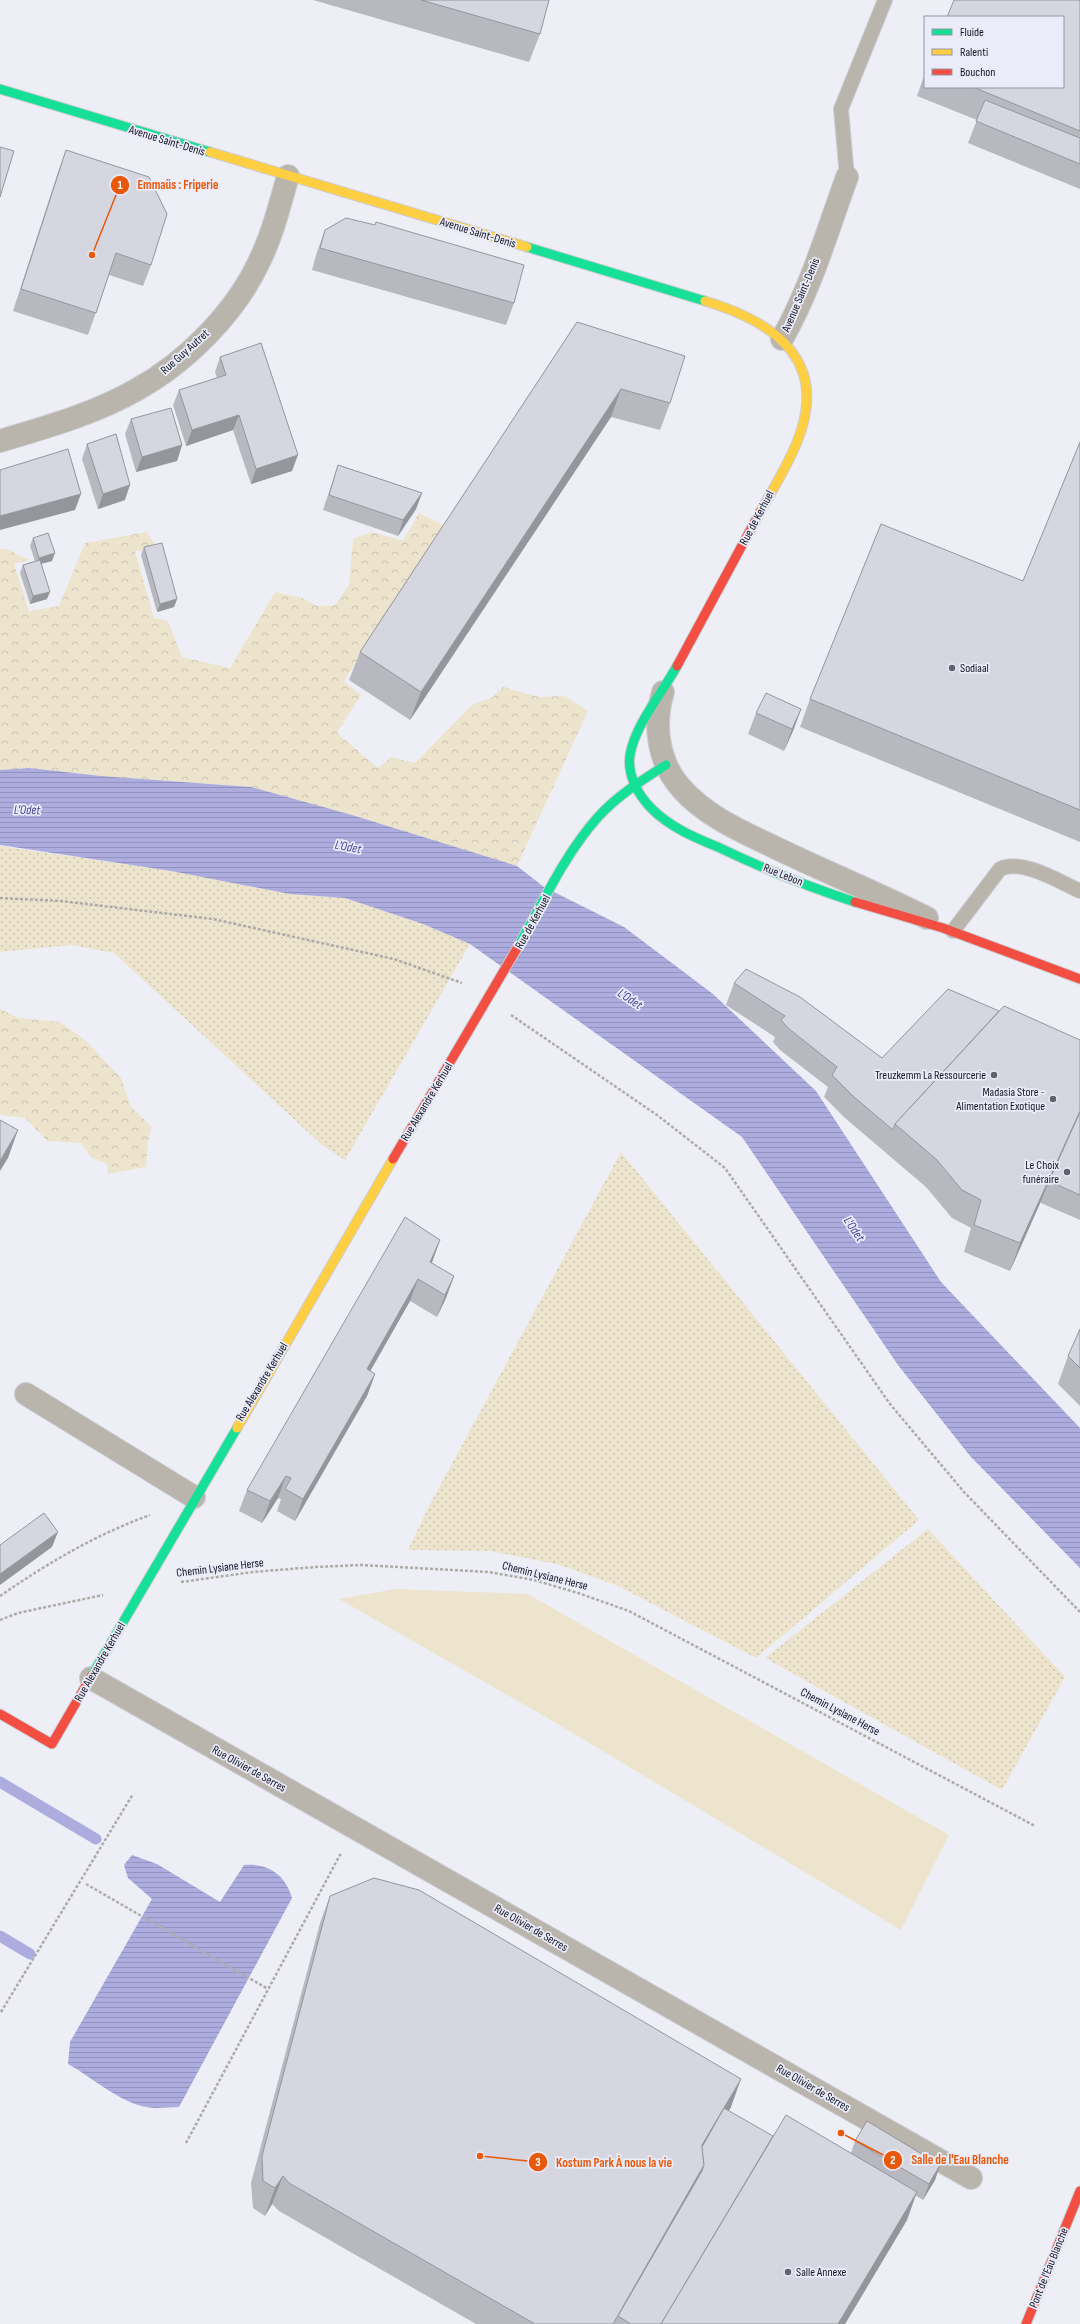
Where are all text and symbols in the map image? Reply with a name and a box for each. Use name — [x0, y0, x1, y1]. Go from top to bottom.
legend — [924, 16, 1064, 88]
text: Fluide — [960, 25, 984, 40]
text: Ralenti — [960, 45, 988, 60]
text: Bouchon — [960, 65, 995, 80]
street label: Avenue Saint-Denis — [126, 122, 207, 160]
callout: Emmaüs : Friperie — [110, 172, 227, 197]
text: Emmaüs : Friperie — [137, 177, 219, 193]
text: 1 — [118, 178, 123, 193]
street label: Avenue Saint-Denis — [437, 214, 518, 252]
street label: Avenue Saint-Denis — [778, 256, 823, 335]
street label: Rue Guy Autret — [158, 326, 213, 378]
street label: Rue de Kerhuel — [736, 488, 778, 548]
place label: Sodiaal — [960, 661, 989, 676]
marker: Sodiaal — [947, 663, 957, 673]
water label: L'Odet — [14, 802, 41, 818]
water label: L'Odet — [333, 837, 364, 858]
street label: Rue Lebon — [761, 860, 805, 890]
street label: Rue de Kerhuel — [512, 892, 554, 952]
water label: L'Odet — [615, 985, 646, 1014]
street label: Rue Alexandre Kerhuel — [398, 1060, 456, 1144]
place label: Treuzkemm La Ressourcerie — [875, 1068, 986, 1083]
marker: Treuzkemm La Ressourcerie — [989, 1070, 999, 1080]
place label: Madasia Store - Alimentation Exotique — [955, 1085, 1045, 1114]
marker: Madasia Store - Alimentation Exotique — [1048, 1094, 1058, 1104]
place label: Le Choix funéraire — [1022, 1158, 1059, 1187]
marker: Le Choix funéraire — [1062, 1167, 1072, 1177]
water label: L'Odet — [840, 1214, 869, 1245]
street label: Rue Alexandre Kerhuel — [233, 1340, 291, 1424]
street label: Chemin Lysiane Herse — [175, 1555, 265, 1581]
street label: Chemin Lysiane Herse — [501, 1558, 590, 1594]
street label: Rue Alexandre Kerhuel — [71, 1620, 129, 1704]
street label: Chemin Lysiane Herse — [798, 1685, 882, 1739]
street label: Rue Olivier de Serres — [209, 1742, 289, 1796]
street label: Rue Olivier de Serres — [492, 1901, 570, 1955]
street label: Rue Olivier de Serres — [774, 2061, 852, 2115]
callout: Salle de l'Eau Blanche — [883, 2147, 1016, 2172]
callout: Kostum Park À nous la vie — [528, 2150, 680, 2175]
text: Salle de l'Eau Blanche — [911, 2152, 1009, 2168]
text: 2 — [890, 2153, 896, 2168]
text: 3 — [535, 2155, 541, 2170]
text: Kostum Park À nous la vie — [556, 2155, 672, 2171]
street label: Pont de l'Eau Blanche — [1026, 2226, 1072, 2310]
place label: Salle Annexe — [796, 2265, 847, 2280]
marker: Salle Annexe — [783, 2267, 793, 2277]

